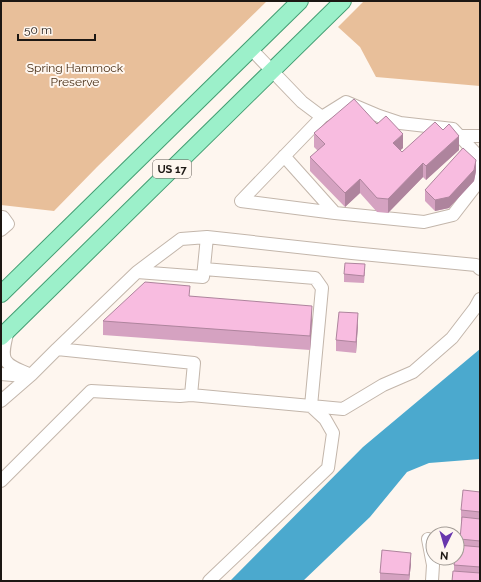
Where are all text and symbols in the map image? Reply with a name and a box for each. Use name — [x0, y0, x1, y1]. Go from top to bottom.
scale bar — [18, 16, 95, 42]
text: 50 m — [24, 23, 52, 37]
park label: Spring Hammock Preserve — [27, 61, 124, 89]
road number: US 17 — [153, 160, 191, 178]
north arrow — [425, 526, 465, 566]
text: N — [439, 549, 449, 562]

